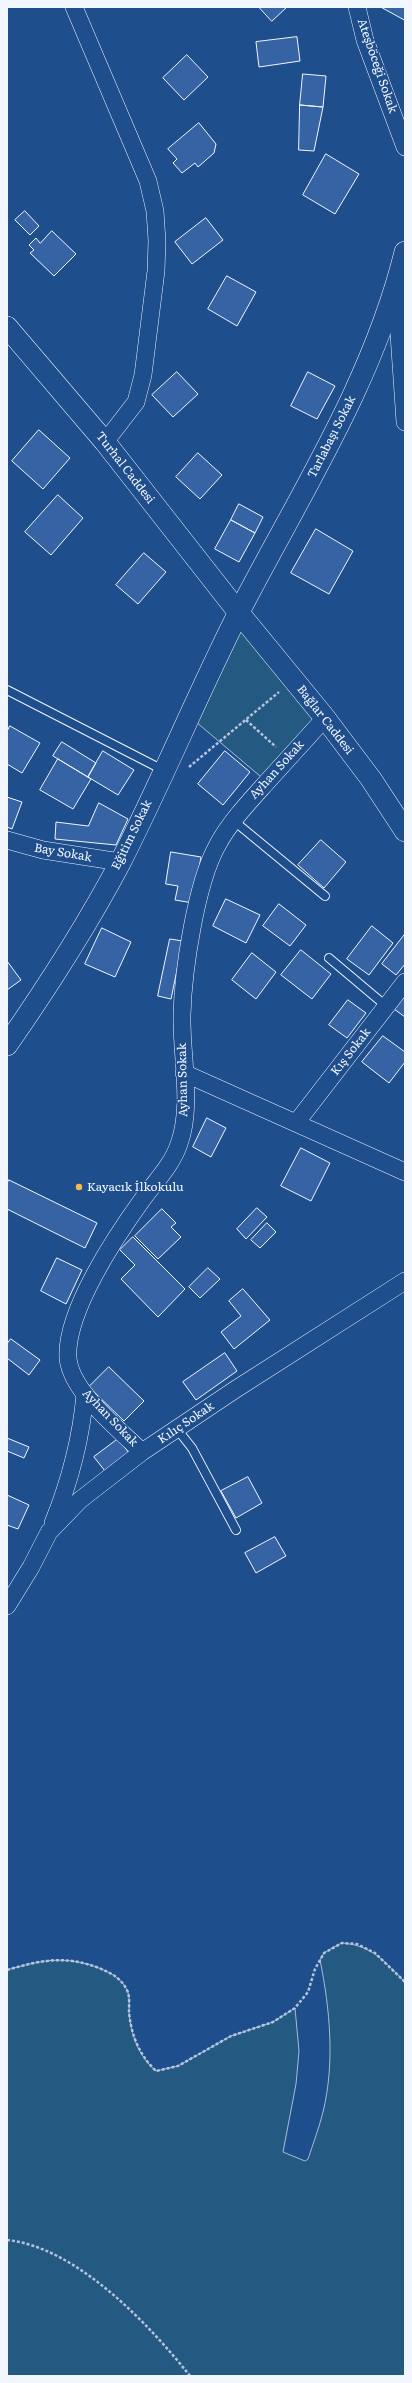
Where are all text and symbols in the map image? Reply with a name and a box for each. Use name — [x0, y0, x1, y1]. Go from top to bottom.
street label: Ateşböceği Sokak — [354, 17, 400, 115]
street label: Tarlabaşı Sokak — [305, 393, 359, 481]
street label: Turhal Caddesi — [93, 429, 157, 507]
street label: Bağlar Caddesi — [293, 682, 357, 758]
street label: Ayhan Sokak — [247, 738, 307, 802]
street label: Eğitim Sokak — [109, 798, 155, 872]
street label: Bay Sokak — [33, 841, 93, 865]
street label: Kış Sokak — [328, 1026, 374, 1078]
street label: Ayhan Sokak — [175, 1043, 191, 1117]
place label: Kayacık İlkokulu — [87, 1180, 184, 1194]
marker: Kayacık İlkokulu — [74, 1182, 84, 1192]
street label: Ayhan Sokak — [79, 1386, 141, 1450]
street label: Kılıç Sokak — [155, 1399, 217, 1447]

